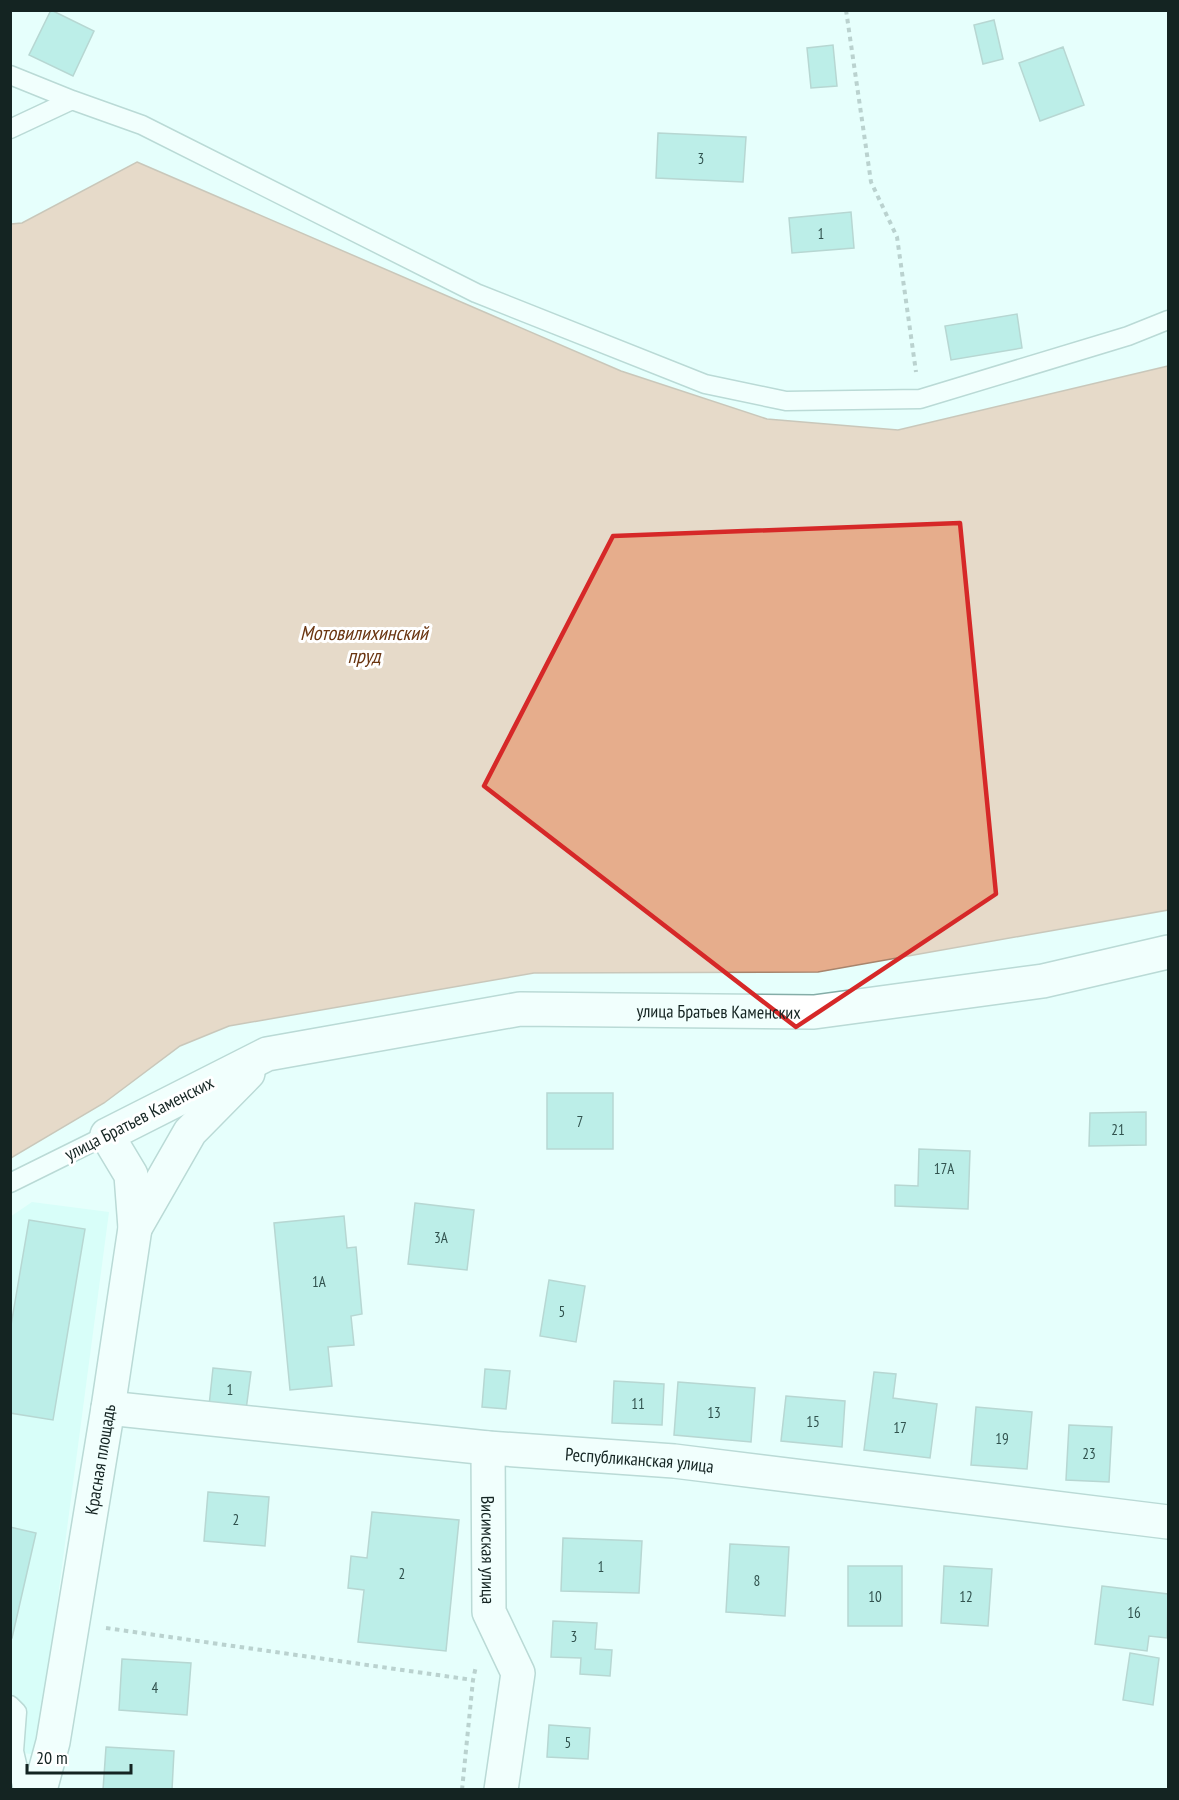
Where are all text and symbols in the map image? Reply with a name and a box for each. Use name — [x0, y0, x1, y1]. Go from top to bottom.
house number: 3 — [698, 149, 704, 168]
house number: 1 — [818, 224, 824, 243]
water label: Мотовилихинский пруд — [300, 620, 430, 669]
street label: улица Братьев Каменских — [636, 999, 801, 1023]
street label: улица Братьев Каменских — [61, 1070, 218, 1165]
house number: 7 — [577, 1112, 583, 1131]
house number: 21 — [1111, 1120, 1125, 1139]
house number: 17А — [934, 1159, 955, 1178]
house number: 3А — [434, 1228, 449, 1247]
house number: 1А — [312, 1272, 327, 1291]
house number: 5 — [559, 1302, 565, 1321]
house number: 1 — [227, 1380, 233, 1399]
house number: 11 — [631, 1394, 645, 1413]
street label: Красная площадь — [79, 1402, 120, 1517]
house number: 13 — [707, 1403, 721, 1422]
house number: 15 — [806, 1412, 820, 1431]
house number: 17 — [893, 1418, 907, 1437]
house number: 19 — [995, 1429, 1009, 1448]
street label: Республиканская улица — [564, 1442, 715, 1477]
house number: 23 — [1082, 1444, 1096, 1463]
street label: Висимская улица — [477, 1496, 500, 1604]
house number: 2 — [233, 1510, 239, 1529]
house number: 1 — [598, 1557, 604, 1576]
house number: 2 — [399, 1564, 405, 1583]
house number: 8 — [754, 1571, 760, 1590]
house number: 10 — [868, 1587, 882, 1606]
house number: 12 — [959, 1587, 973, 1606]
house number: 16 — [1127, 1603, 1141, 1622]
house number: 3 — [571, 1627, 577, 1646]
house number: 4 — [152, 1678, 159, 1697]
house number: 5 — [565, 1733, 571, 1752]
scale bar — [27, 1737, 130, 1775]
text: 20 m — [36, 1746, 68, 1769]

